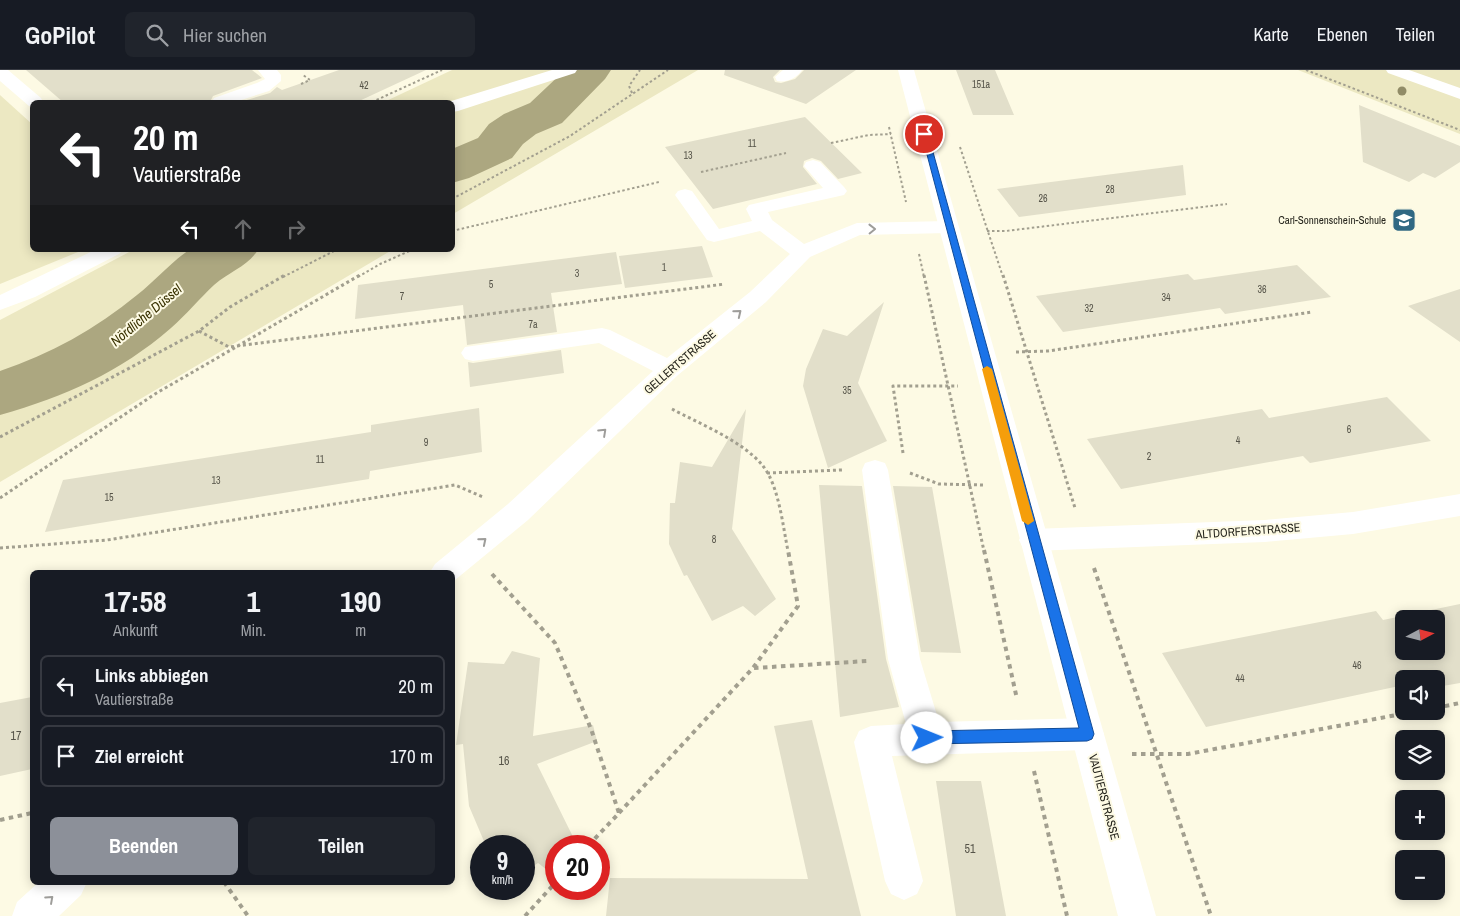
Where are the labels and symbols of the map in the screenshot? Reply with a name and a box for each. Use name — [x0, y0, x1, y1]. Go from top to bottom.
house number: 151a — [972, 78, 991, 91]
house number: 42 — [359, 79, 369, 92]
pin — [903, 113, 945, 155]
house number: 11 — [748, 137, 757, 150]
house number: 13 — [683, 149, 693, 162]
house number: 28 — [1105, 183, 1115, 196]
house number: 26 — [1038, 192, 1048, 205]
school or university icon: Carl-Sonnenschein-Schule — [1391, 207, 1417, 233]
place label: Carl-Sonnenschein-Schule — [1278, 213, 1386, 227]
one-way arrow — [868, 224, 876, 234]
house number: 1 — [662, 261, 667, 274]
house number: 3 — [575, 267, 580, 280]
house number: 5 — [489, 278, 494, 291]
water label: Nördliche Düssel — [107, 280, 186, 350]
house number: 36 — [1257, 283, 1267, 296]
house number: 7 — [400, 290, 405, 303]
house number: 34 — [1161, 291, 1171, 304]
house number: 32 — [1084, 302, 1094, 315]
one-way arrow — [732, 310, 741, 318]
house number: 7a — [528, 318, 538, 331]
street label: GELLERTSTRASSE — [641, 326, 719, 398]
house number: 35 — [842, 384, 852, 397]
house number: 6 — [1347, 423, 1352, 436]
one-way arrow — [597, 429, 606, 438]
house number: 4 — [1236, 434, 1241, 447]
house number: 9 — [424, 436, 429, 449]
house number: 2 — [1147, 450, 1152, 463]
house number: 11 — [316, 453, 325, 466]
house number: 13 — [211, 474, 221, 487]
house number: 15 — [104, 491, 114, 504]
street label: ALTDORFERSTRASSE — [1194, 519, 1301, 543]
house number: 8 — [712, 533, 717, 546]
one-way arrow — [477, 539, 486, 547]
north arrow — [1395, 610, 1445, 660]
house number: 46 — [1352, 659, 1362, 672]
house number: 44 — [1235, 672, 1245, 685]
position arrow — [900, 711, 952, 763]
house number: 17 — [11, 728, 22, 744]
street label: VAUTIERSTRASSE — [1085, 752, 1123, 842]
house number: 16 — [499, 753, 509, 769]
speed limit sign: 20 — [545, 835, 610, 900]
house number: 51 — [965, 841, 976, 857]
one-way arrow — [44, 896, 53, 905]

